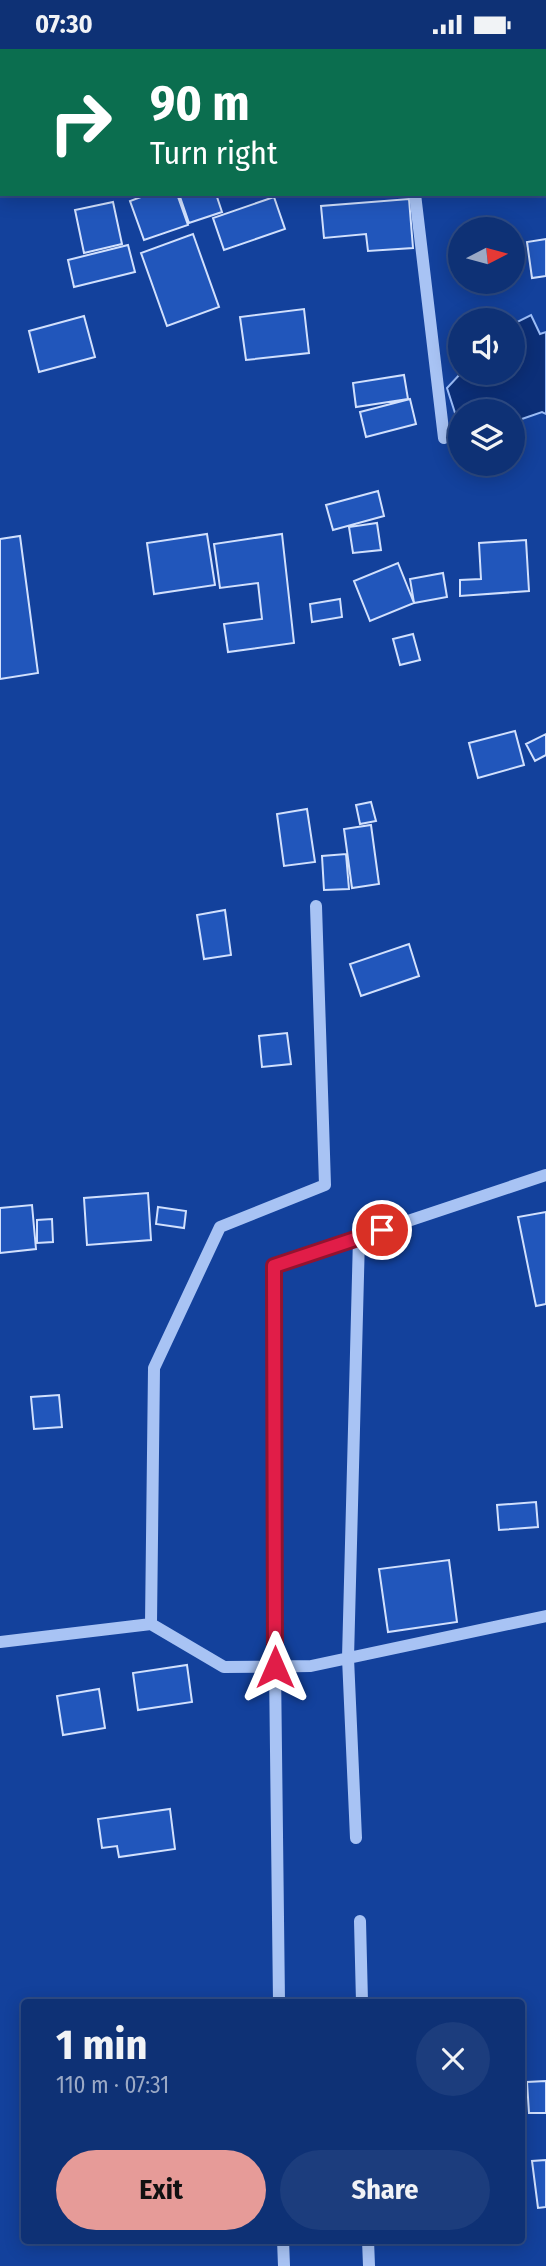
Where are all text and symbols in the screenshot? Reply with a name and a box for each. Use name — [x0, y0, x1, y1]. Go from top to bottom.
text: 07:30 — [35, 9, 93, 40]
text: 90 m — [150, 74, 250, 133]
icon: right — [35, 77, 126, 168]
text: Turn right — [150, 134, 277, 172]
north arrow — [448, 217, 525, 294]
map controls — [448, 217, 525, 476]
button: sound — [448, 308, 525, 385]
button: layers — [448, 399, 525, 476]
pin — [352, 1200, 412, 1260]
icon: arrive — [363, 1211, 401, 1249]
position arrow — [238, 1630, 312, 1704]
text: 1 min — [56, 2020, 147, 2070]
button: close — [416, 2022, 490, 2096]
text: 110 m · 07:31 — [56, 2071, 169, 2099]
button: Exit — [56, 2150, 266, 2230]
button: Share — [280, 2150, 490, 2230]

